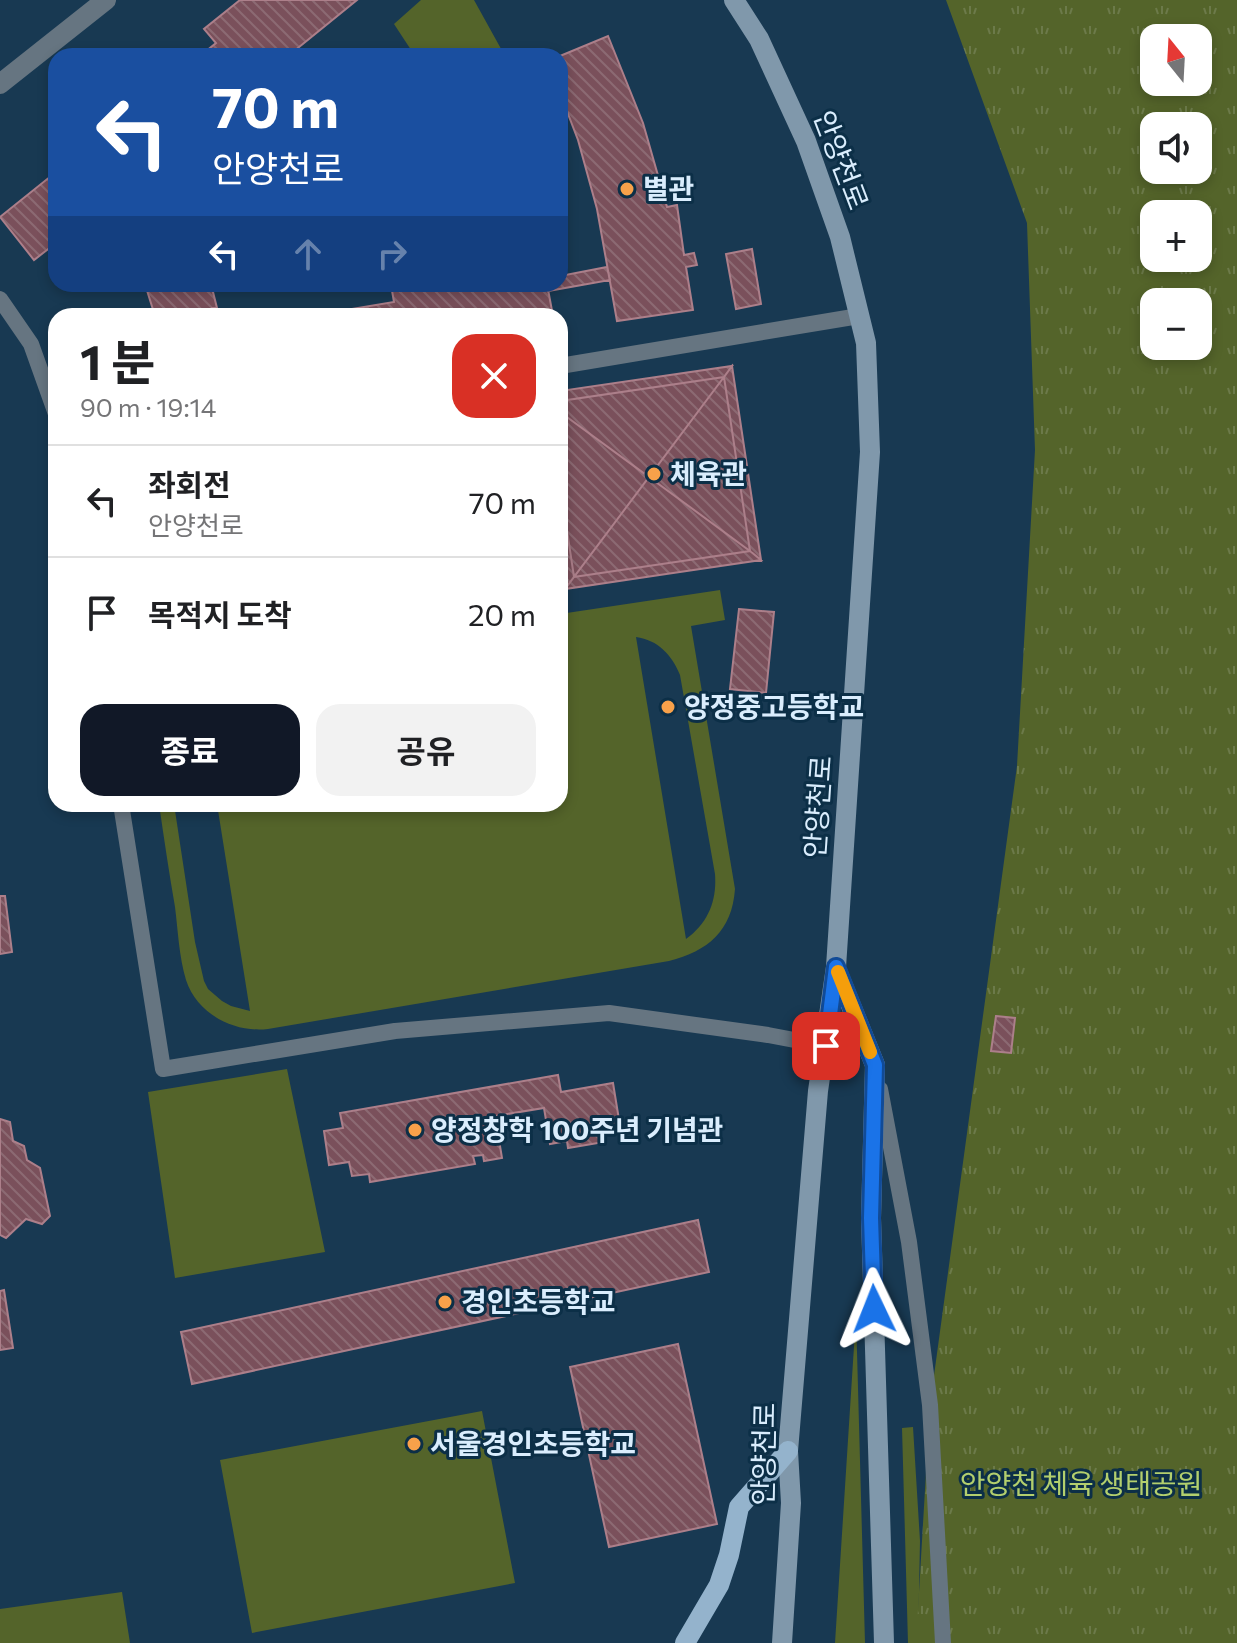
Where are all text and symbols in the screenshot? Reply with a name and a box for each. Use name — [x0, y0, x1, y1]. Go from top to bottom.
north arrow — [1140, 24, 1212, 96]
map controls — [1140, 24, 1212, 360]
text: 70 m — [212, 71, 339, 140]
icon: left — [80, 80, 184, 184]
street label: 안양천로 — [808, 105, 876, 214]
button: sound — [1140, 112, 1212, 184]
text: 안양천로 — [212, 145, 344, 189]
place label: 별관 — [643, 171, 695, 205]
marker: 별관 — [618, 180, 636, 198]
button: + — [1140, 200, 1212, 272]
icon: left — [202, 232, 246, 276]
icon: ahead — [286, 232, 330, 276]
icon: right — [370, 232, 414, 276]
button: − — [1140, 288, 1212, 360]
text: 1 분 — [80, 331, 155, 390]
button: close — [452, 334, 536, 418]
text: 90 m · 19:14 — [80, 391, 216, 422]
place label: 체육관 — [670, 456, 747, 490]
text: 좌회전 — [148, 465, 231, 502]
marker: 체육관 — [645, 465, 663, 483]
icon: left — [80, 479, 124, 523]
text: 70 m — [469, 483, 536, 520]
text: 안양천로 — [148, 509, 244, 540]
icon: arrive — [80, 591, 124, 635]
text: 목적지 도착 — [148, 595, 292, 632]
text: 20 m — [468, 595, 536, 632]
place label: 양정중고등학교 — [684, 689, 864, 723]
marker: 양정중고등학교 — [659, 698, 677, 716]
button: 종료 — [80, 704, 300, 796]
button: 공유 — [316, 704, 536, 796]
street label: 안양천로 — [796, 754, 838, 860]
pin — [792, 1012, 860, 1080]
icon: arrive — [804, 1024, 848, 1068]
place label: 양정창학 100주년 기념관 — [431, 1112, 723, 1146]
marker: 양정창학 100주년 기념관 — [406, 1121, 424, 1139]
position arrow — [832, 1267, 916, 1351]
place label: 경인초등학교 — [461, 1284, 616, 1318]
marker: 경인초등학교 — [436, 1293, 454, 1311]
street label: 안양천로 — [745, 1402, 781, 1506]
place label: 서울경인초등학교 — [430, 1426, 636, 1460]
marker: 서울경인초등학교 — [405, 1435, 423, 1453]
park label: 안양천 체육 생태공원 — [960, 1466, 1202, 1500]

